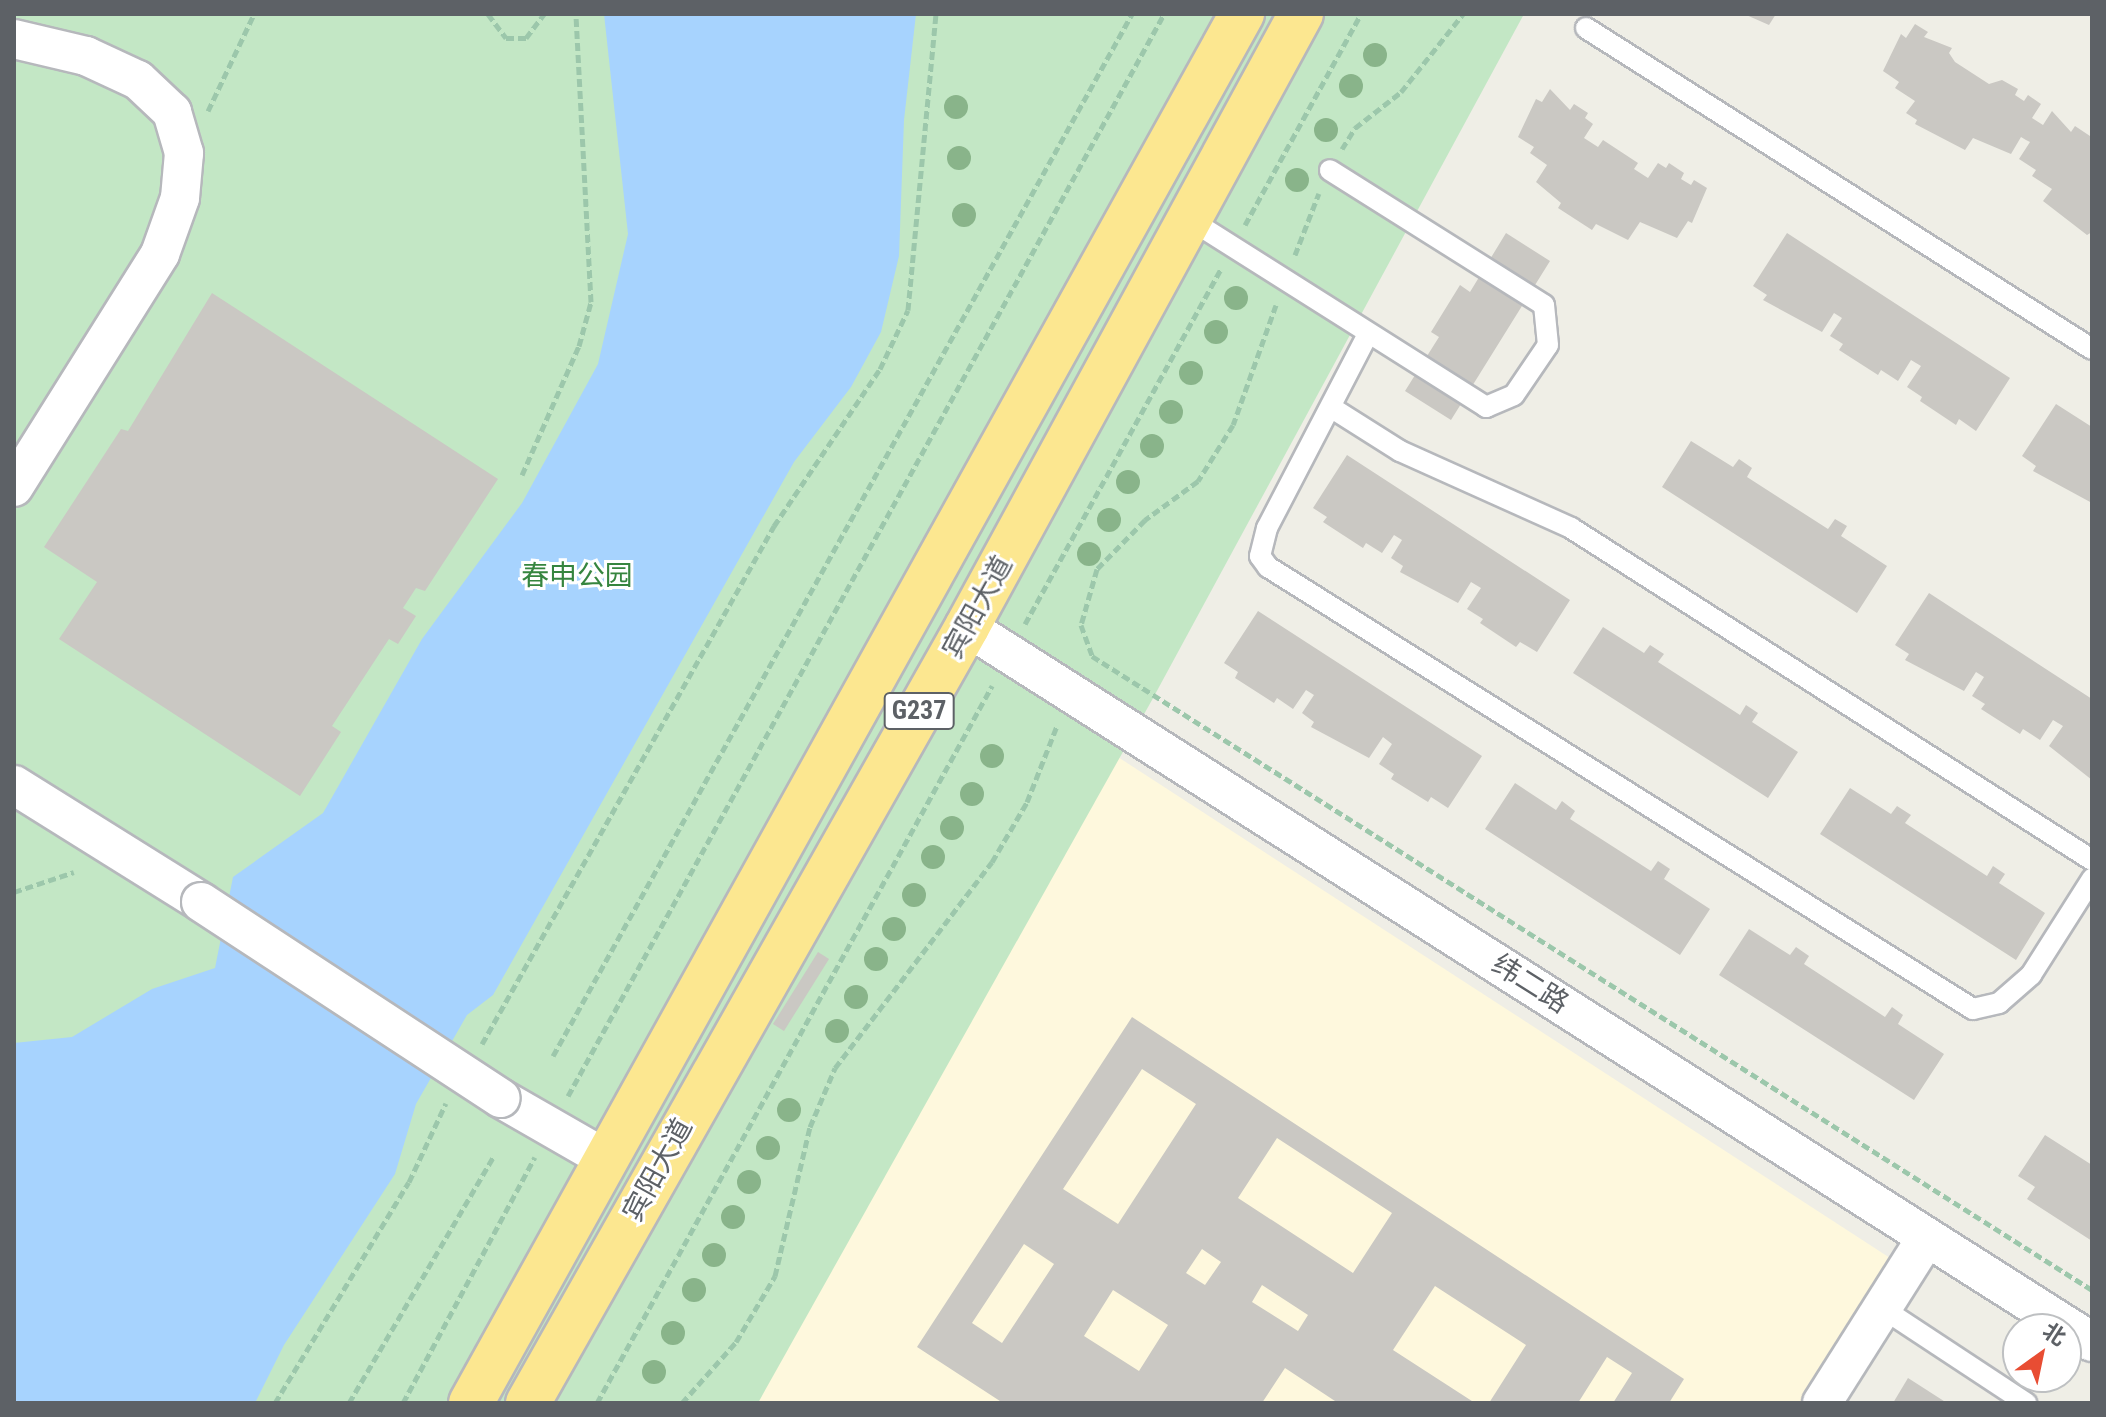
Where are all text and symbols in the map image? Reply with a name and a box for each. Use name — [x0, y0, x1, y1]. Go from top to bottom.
street label: 宾阳大道 — [936, 550, 1020, 664]
park label: 春申公园 — [521, 559, 633, 593]
road number: G237 — [883, 689, 955, 733]
street label: 纬二路 — [1485, 947, 1575, 1021]
street label: 宾阳大道 — [616, 1113, 700, 1227]
north arrow — [2002, 1313, 2082, 1393]
text: 北 — [2038, 1318, 2070, 1351]

